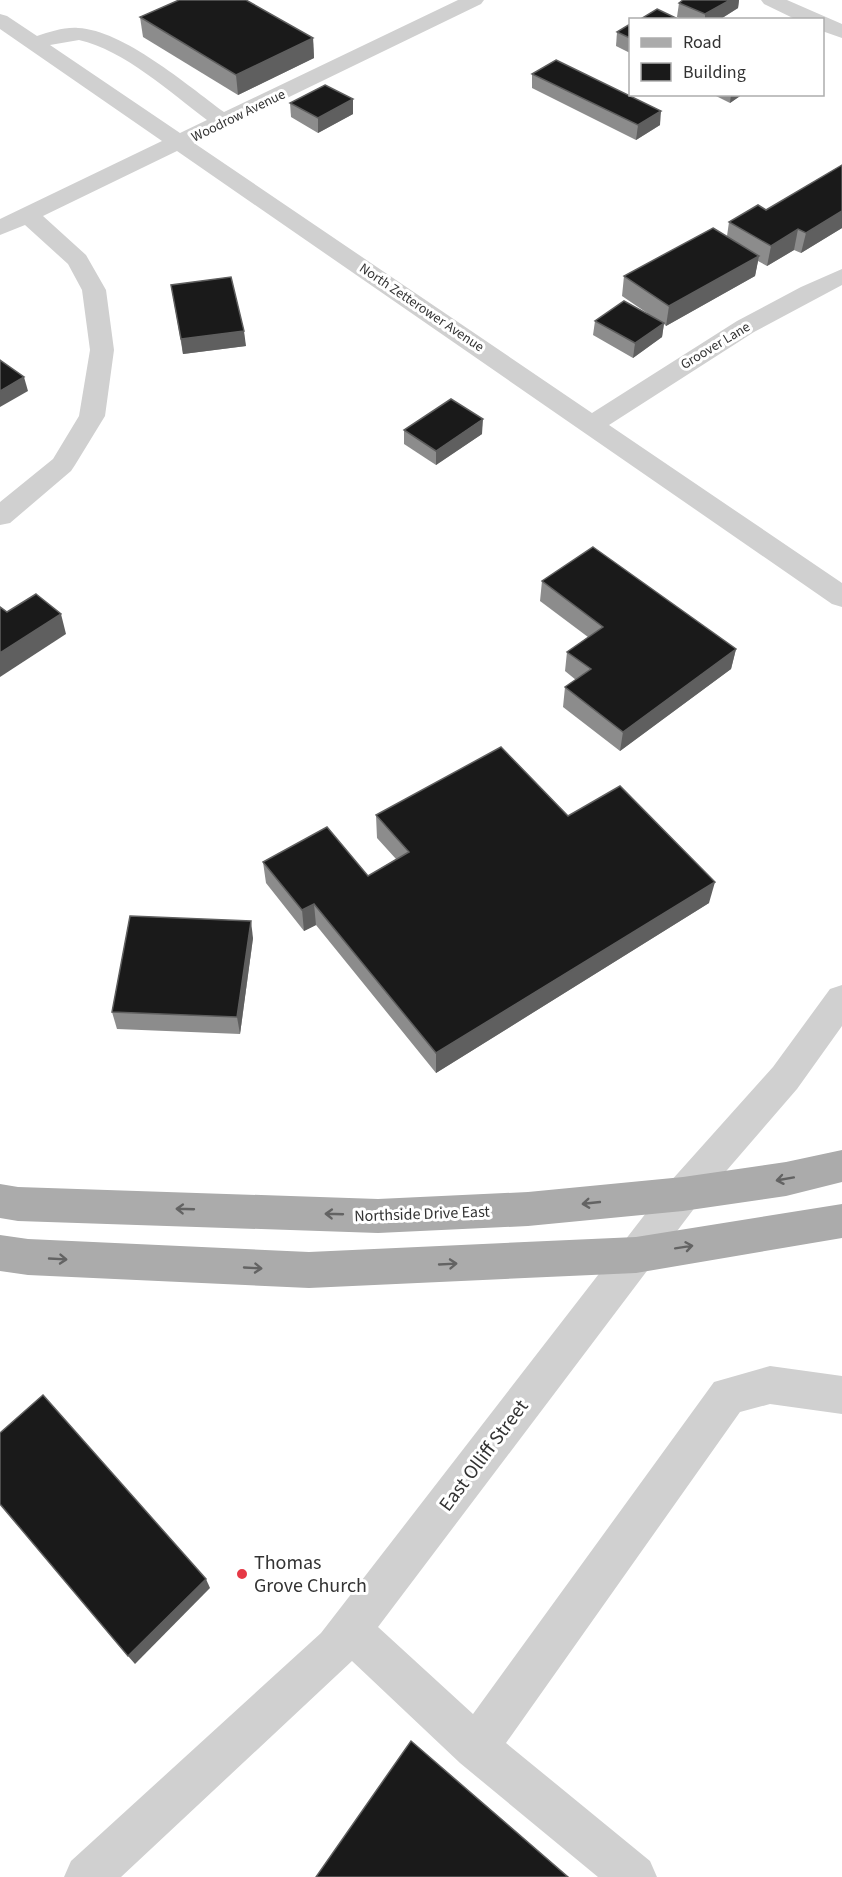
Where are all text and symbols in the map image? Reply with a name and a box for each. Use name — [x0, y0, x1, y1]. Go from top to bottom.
legend — [629, 18, 824, 96]
text: Road — [683, 30, 722, 55]
text: Building — [683, 60, 746, 85]
street label: Woodrow Avenue — [188, 84, 289, 147]
street label: North Zetterower Avenue — [355, 259, 488, 357]
street label: Groover Lane — [677, 317, 754, 375]
one-way arrow — [776, 1174, 795, 1185]
one-way arrow — [582, 1198, 602, 1209]
street label: Northside Drive East — [354, 1201, 491, 1227]
one-way arrow — [176, 1203, 196, 1214]
one-way arrow — [324, 1209, 344, 1220]
one-way arrow — [674, 1242, 693, 1253]
one-way arrow — [48, 1253, 68, 1264]
one-way arrow — [437, 1258, 457, 1269]
one-way arrow — [242, 1262, 262, 1273]
street label: East Olliff Street — [432, 1394, 535, 1517]
place label: Thomas Grove Church — [254, 1549, 367, 1600]
marker: Thomas Grove Church — [235, 1567, 249, 1581]

